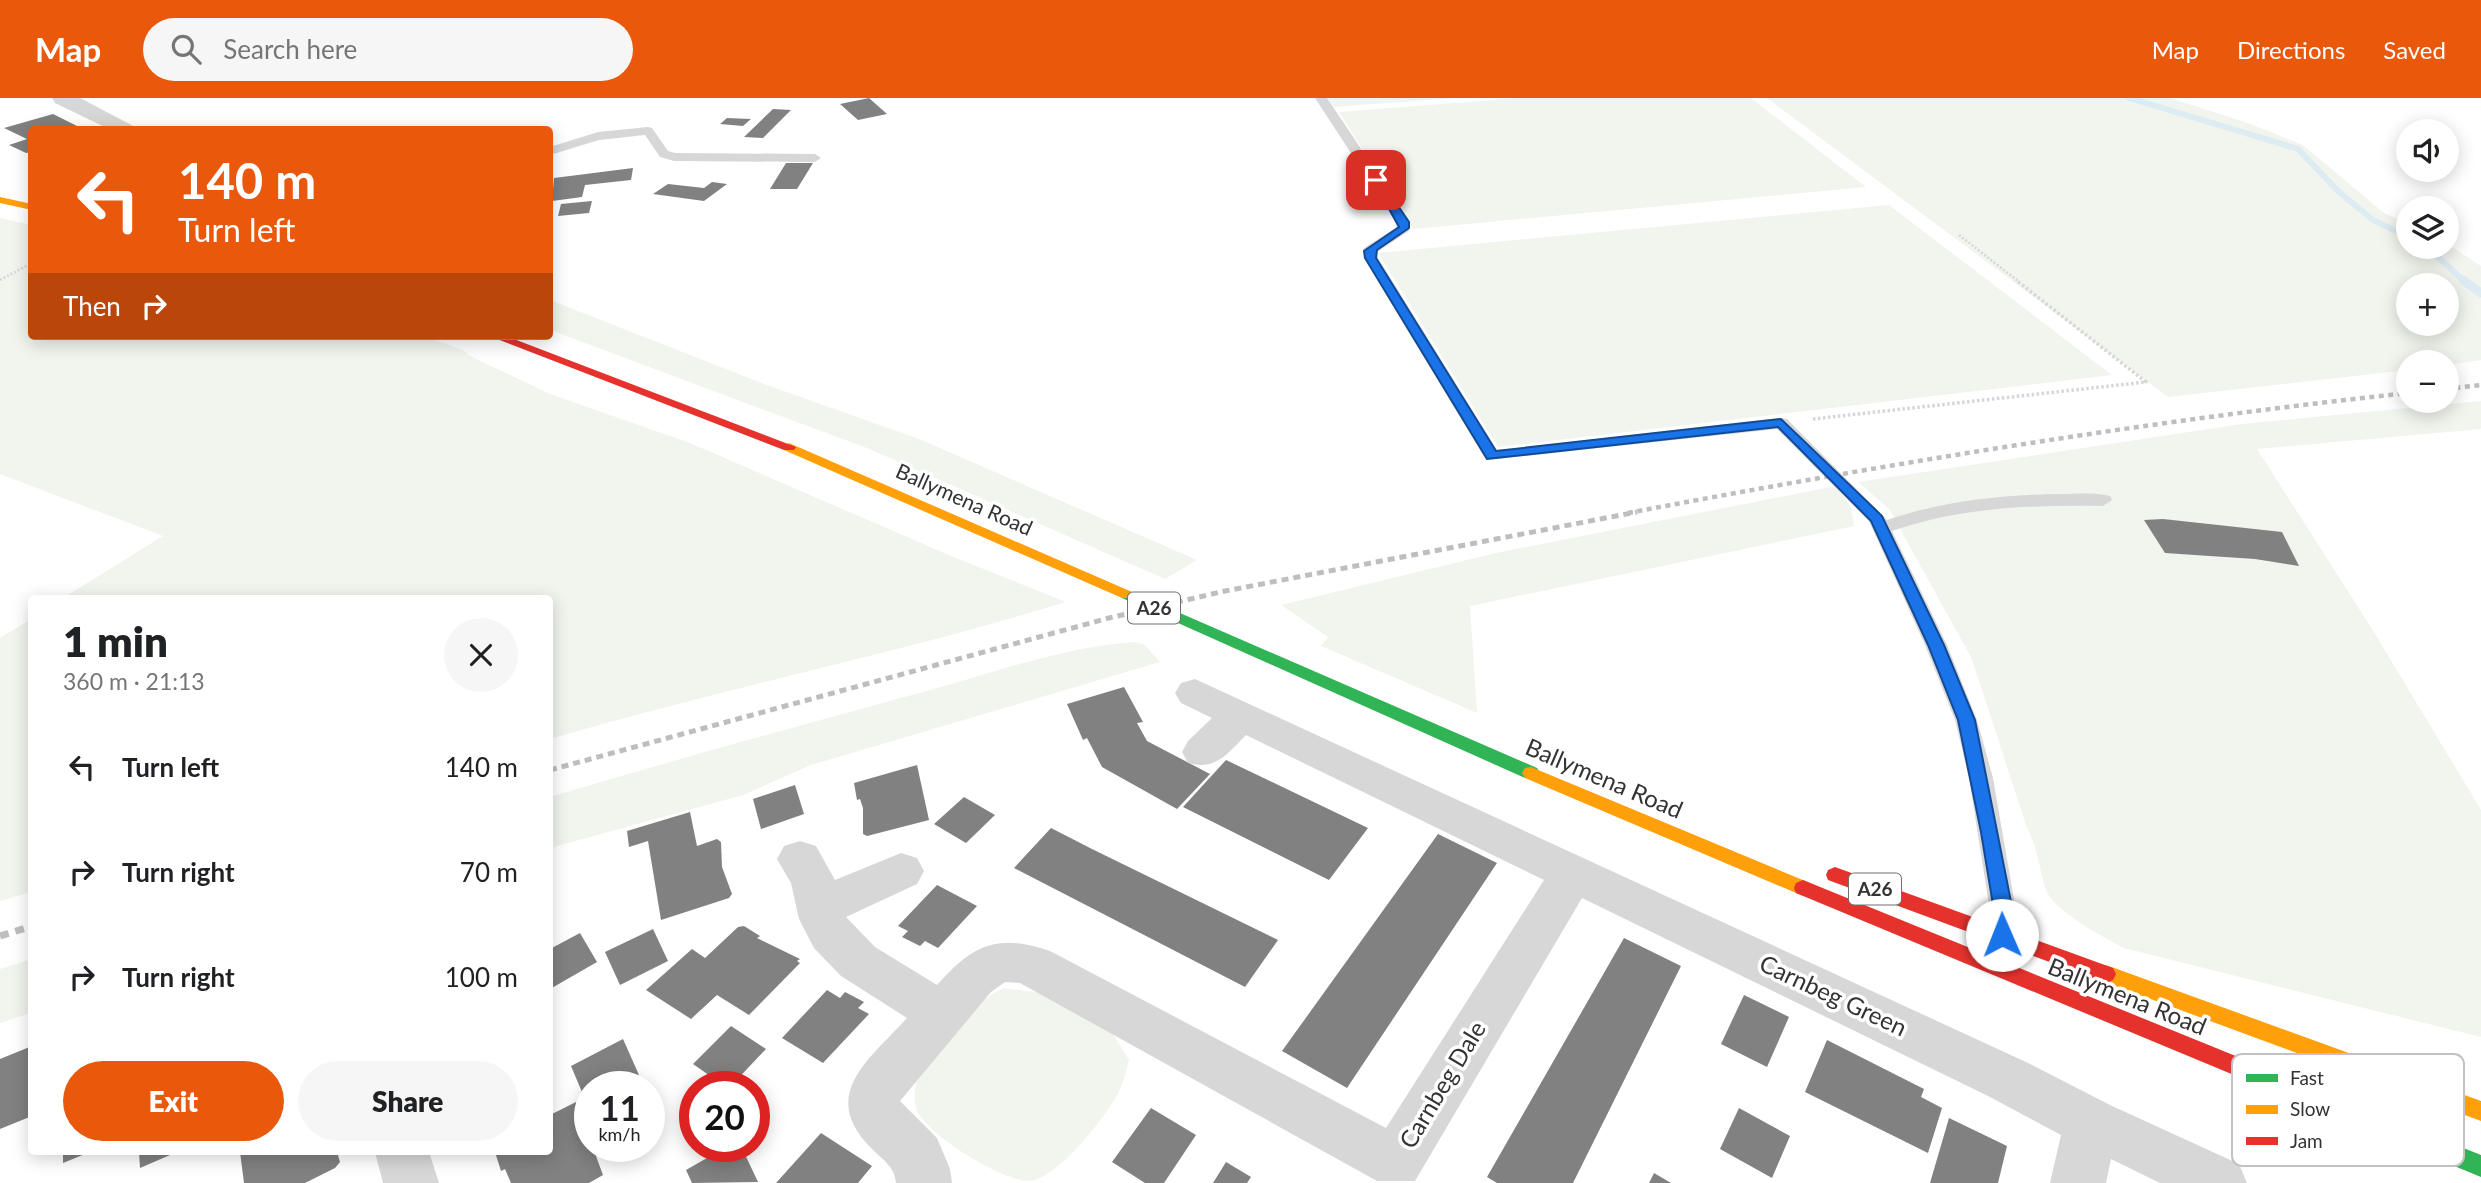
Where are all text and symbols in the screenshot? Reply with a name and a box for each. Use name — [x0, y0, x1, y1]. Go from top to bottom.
search box — [143, 18, 633, 81]
text: Map — [35, 29, 101, 69]
icon: search — [167, 30, 205, 68]
text: Search here — [223, 33, 357, 65]
text: Map — [2152, 35, 2199, 64]
text: Directions — [2237, 35, 2345, 64]
text: Saved — [2383, 35, 2446, 64]
map controls — [2396, 119, 2459, 413]
button: sound — [2396, 119, 2459, 182]
pin — [1346, 150, 1406, 210]
text: 140 m — [178, 151, 316, 209]
icon: left — [63, 154, 154, 245]
icon: arrive — [1357, 161, 1395, 199]
button: layers — [2396, 196, 2459, 259]
text: Turn left — [178, 210, 295, 249]
button: + — [2396, 273, 2459, 336]
icon: right — [135, 287, 173, 325]
text: Then — [63, 290, 121, 322]
button: − — [2396, 350, 2459, 413]
street label: Ballymena Road — [892, 457, 1037, 540]
road number: A26 — [1128, 593, 1180, 624]
text: 1 min — [63, 616, 168, 666]
button: close — [444, 618, 518, 692]
text: 360 m · 21:13 — [63, 667, 205, 695]
street label: Ballymena Road — [1522, 731, 1688, 824]
icon: left — [63, 748, 101, 786]
text: Turn left — [122, 751, 219, 783]
text: 140 m — [445, 751, 518, 783]
icon: right — [63, 853, 101, 891]
text: Turn right — [122, 856, 235, 888]
text: 70 m — [460, 856, 518, 888]
road number: A26 — [1849, 874, 1901, 904]
position arrow — [1965, 898, 2039, 972]
street label: Carnbeg Green — [1755, 948, 1912, 1041]
street label: Ballymena Road — [2044, 951, 2211, 1041]
icon: right — [63, 958, 101, 996]
text: Turn right — [122, 961, 235, 993]
text: 100 m — [445, 961, 518, 993]
street label: Carnbeg Dale — [1392, 1015, 1491, 1153]
legend — [2232, 1054, 2464, 1166]
button: Exit — [63, 1061, 284, 1141]
button: Share — [298, 1061, 518, 1141]
text: Fast — [2290, 1066, 2324, 1089]
speed limit sign: 20 — [679, 1071, 770, 1162]
text: 11 — [599, 1086, 640, 1128]
text: Slow — [2290, 1097, 2330, 1120]
text: km/h — [598, 1123, 641, 1145]
text: Jam — [2290, 1129, 2323, 1152]

